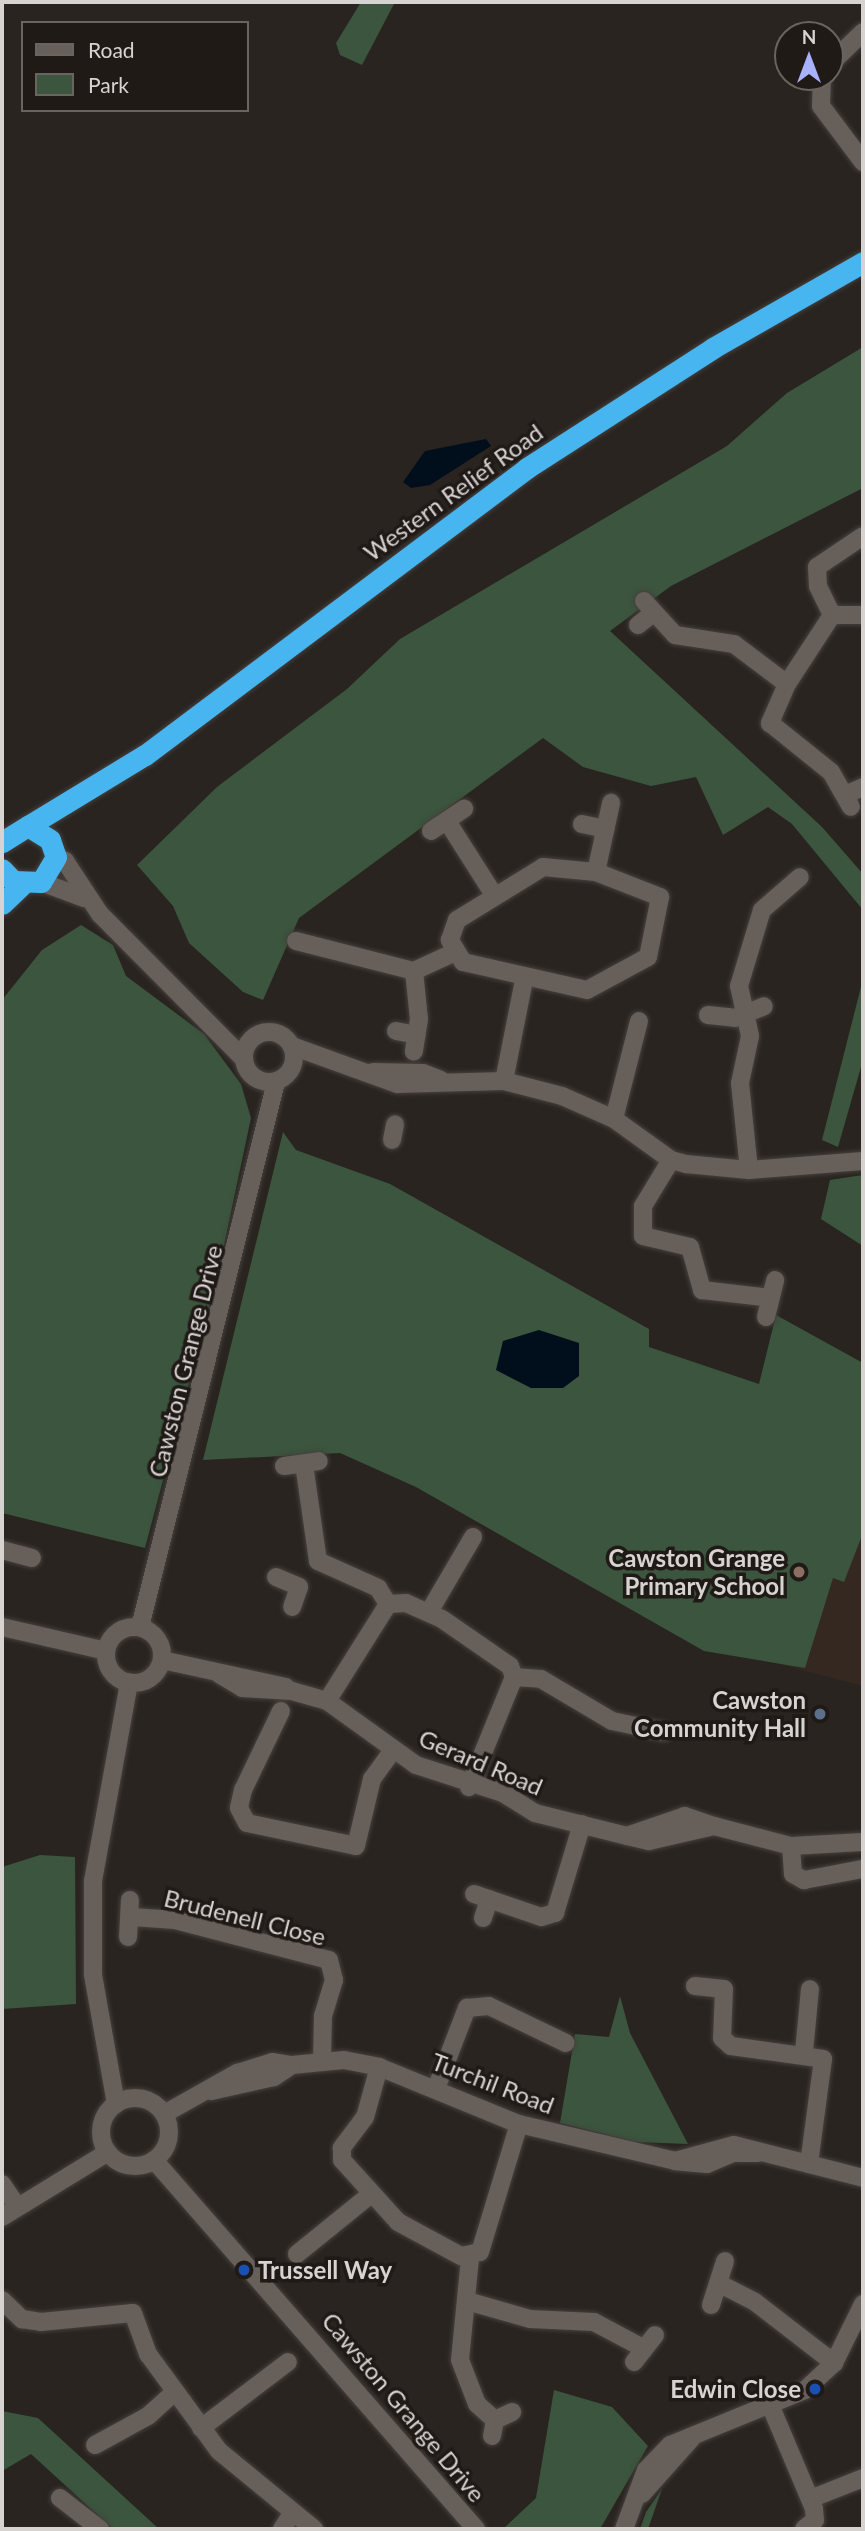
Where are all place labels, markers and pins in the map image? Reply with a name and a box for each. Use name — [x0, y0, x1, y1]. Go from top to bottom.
place label: Cawston Grange Primary School — [608, 1544, 785, 1600]
marker: Cawston Grange Primary School — [791, 1564, 807, 1580]
place label: Cawston Community Hall — [634, 1686, 806, 1742]
marker: Cawston Community Hall — [812, 1706, 828, 1722]
place label: Trussell Way — [258, 2256, 392, 2284]
marker: Trussell Way — [236, 2262, 252, 2278]
place label: Edwin Close — [670, 2375, 801, 2403]
marker: Edwin Close — [807, 2381, 823, 2397]

